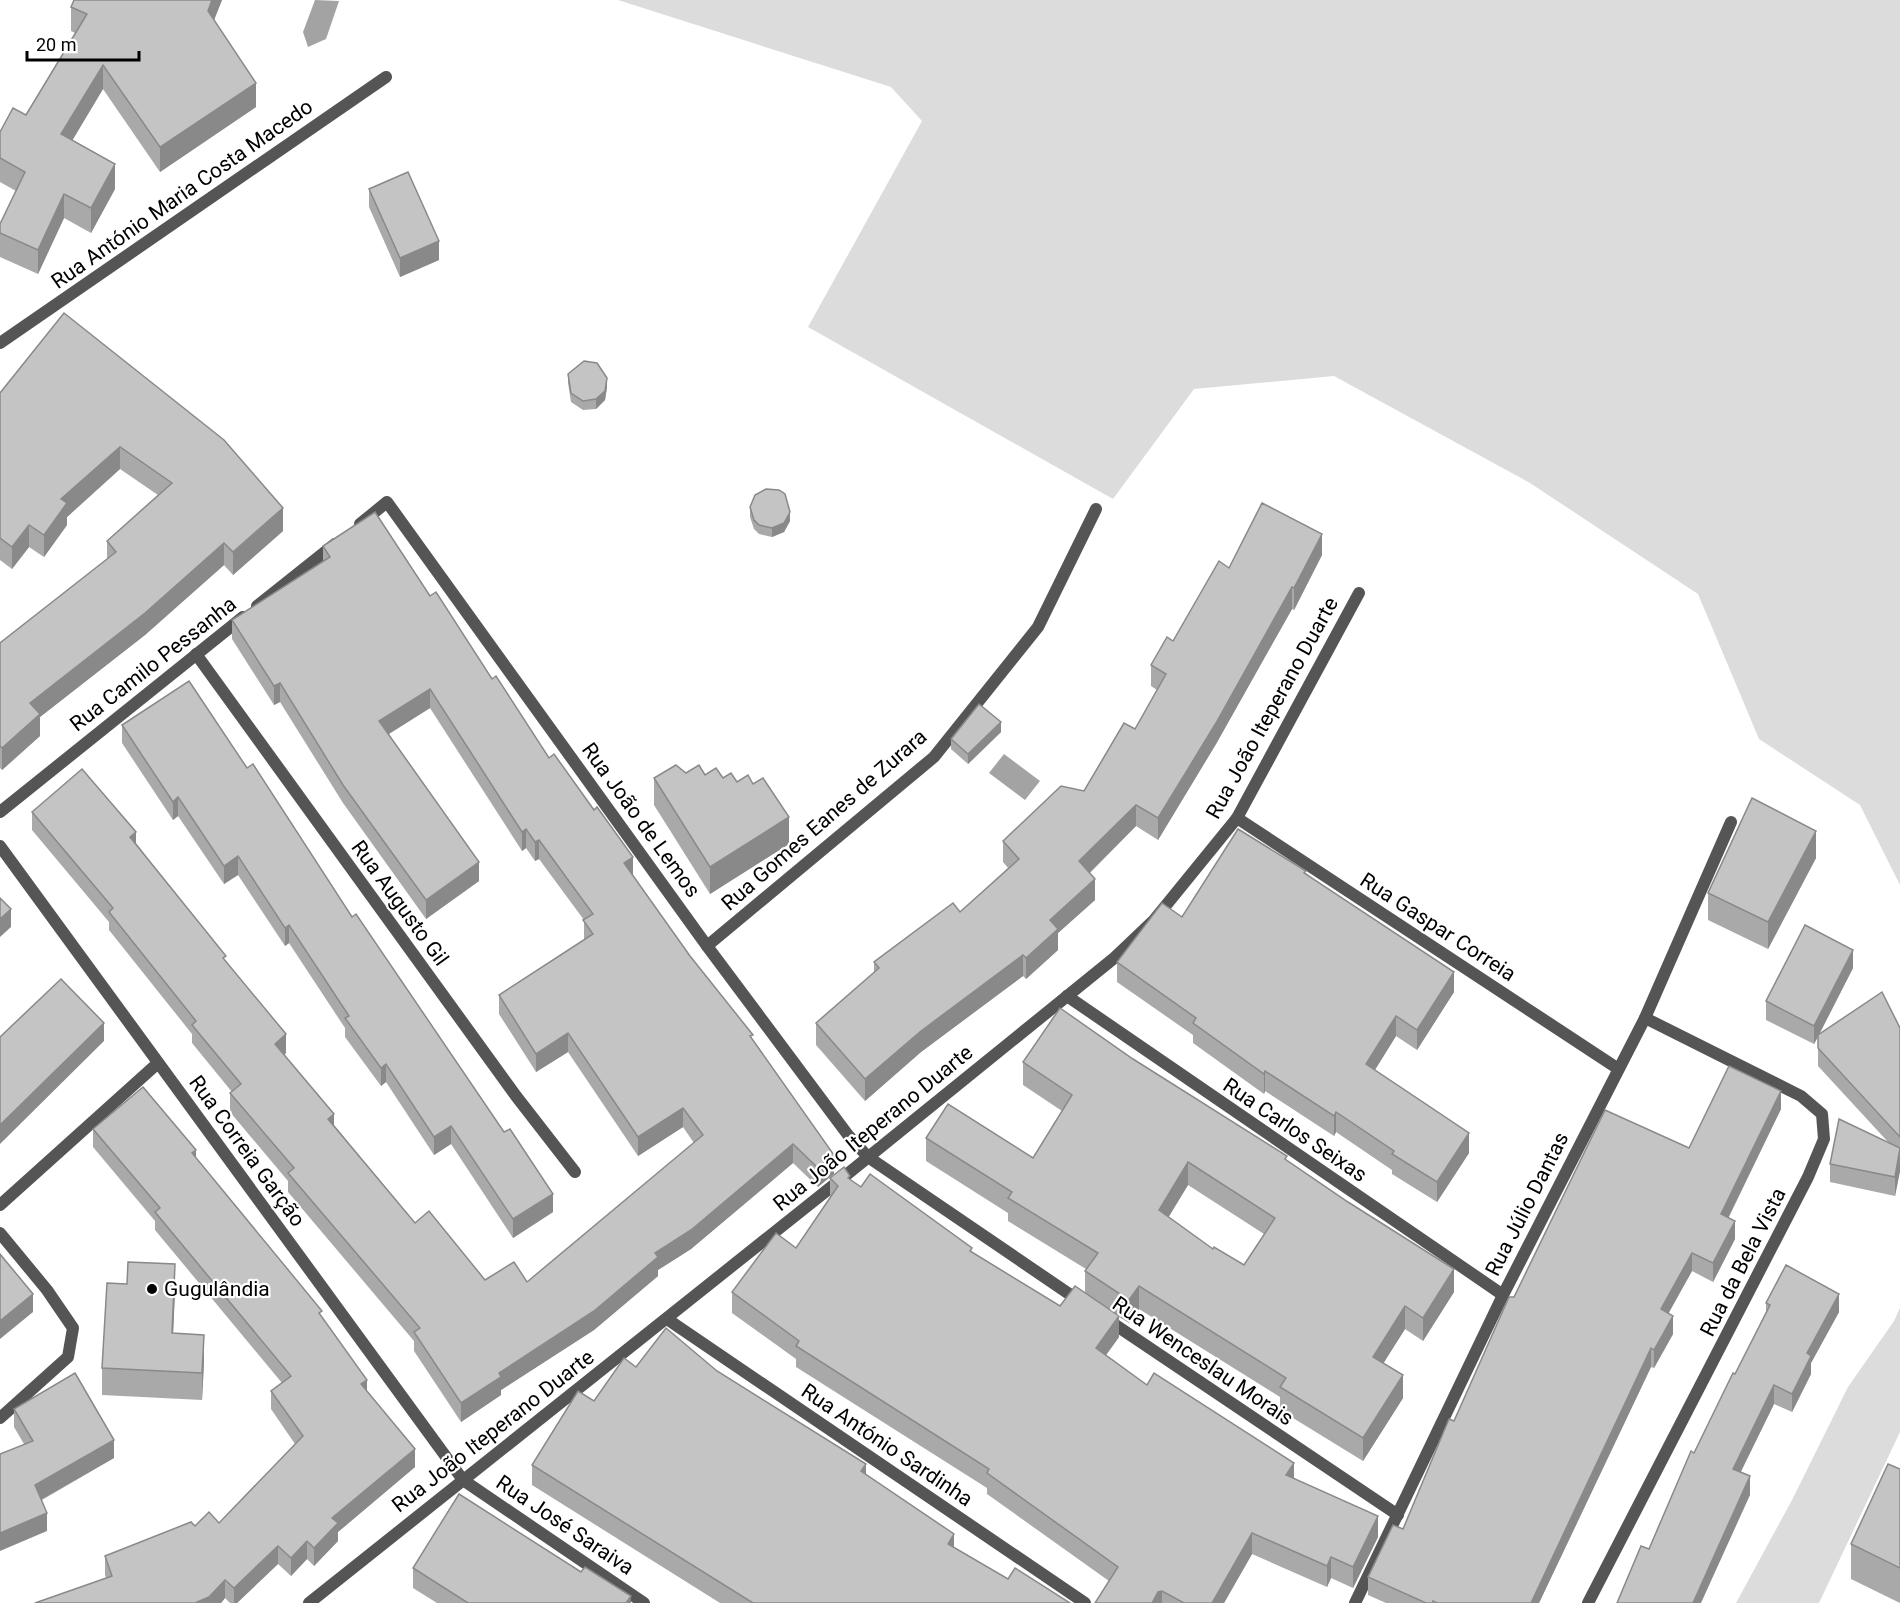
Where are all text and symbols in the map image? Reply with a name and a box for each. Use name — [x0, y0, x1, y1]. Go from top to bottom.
scale bar — [27, 24, 140, 62]
text: 20 m — [36, 34, 76, 55]
street label: Rua António Maria Costa Macedo — [47, 94, 317, 294]
street label: Rua Camilo Pessanha — [65, 592, 241, 736]
street label: Rua João Iteperano Duarte — [1201, 593, 1343, 823]
street label: Rua Gomes Eanes de Zurara — [717, 724, 931, 916]
street label: Rua João de Lemos — [577, 738, 705, 902]
street label: Rua Augusto Gil — [347, 836, 453, 970]
street label: Rua Gaspar Correia — [1356, 868, 1520, 986]
street label: Rua João Iteperano Duarte — [769, 1040, 977, 1216]
street label: Rua Correia Garção — [184, 1071, 310, 1231]
street label: Rua Carlos Seixas — [1219, 1073, 1371, 1187]
street label: Rua Júlio Dantas — [1481, 1128, 1573, 1280]
street label: Rua da Bela Vista — [1695, 1184, 1791, 1340]
place label: Gugulândia — [164, 1277, 270, 1301]
marker: Gugulândia — [145, 1282, 159, 1296]
street label: Rua Wenceslau Morais — [1108, 1292, 1298, 1430]
street label: Rua João Iteperano Duarte — [387, 1345, 599, 1517]
street label: Rua António Sardinha — [797, 1379, 977, 1511]
street label: Rua José Saraiva — [492, 1470, 638, 1580]

